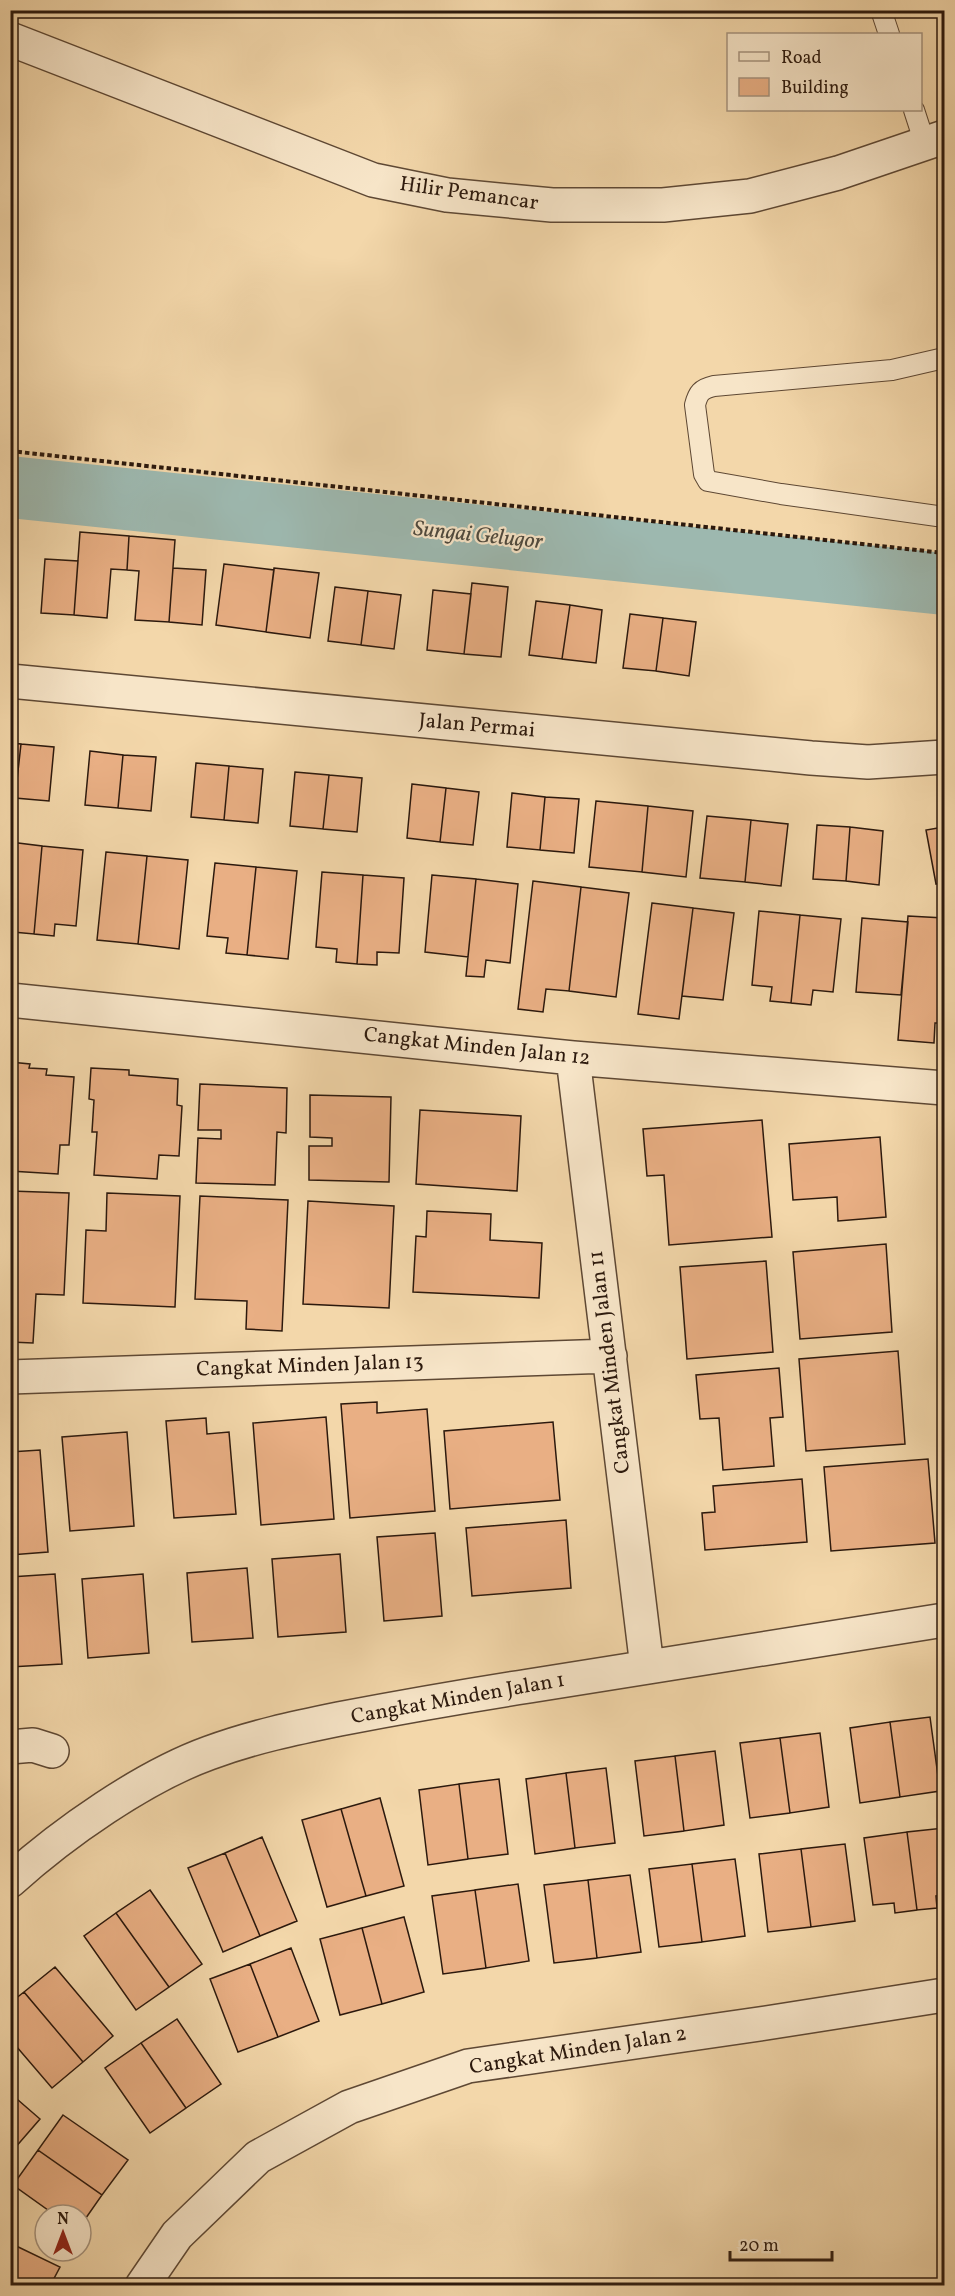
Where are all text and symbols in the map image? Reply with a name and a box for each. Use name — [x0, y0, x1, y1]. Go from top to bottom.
legend — [727, 33, 922, 111]
text: Road — [781, 46, 822, 71]
text: Building — [781, 76, 849, 101]
street label: Hilir Pemancar — [398, 170, 540, 218]
water label: Sungai Gelugor — [412, 514, 545, 558]
street label: Jalan Permai — [418, 706, 536, 746]
street label: Cangkat Minden Jalan 12 — [362, 1021, 592, 1073]
street label: Cangkat Minden Jalan 11 — [582, 1249, 638, 1475]
street label: Cangkat Minden Jalan 13 — [196, 1348, 424, 1384]
street label: Cangkat Minden Jalan 1 — [349, 1666, 567, 1732]
street label: Cangkat Minden Jalan 2 — [467, 2019, 689, 2083]
north arrow — [33, 2203, 93, 2263]
text: N — [57, 2209, 69, 2231]
scale bar — [730, 2224, 832, 2262]
text: 20 m — [739, 2234, 779, 2259]

